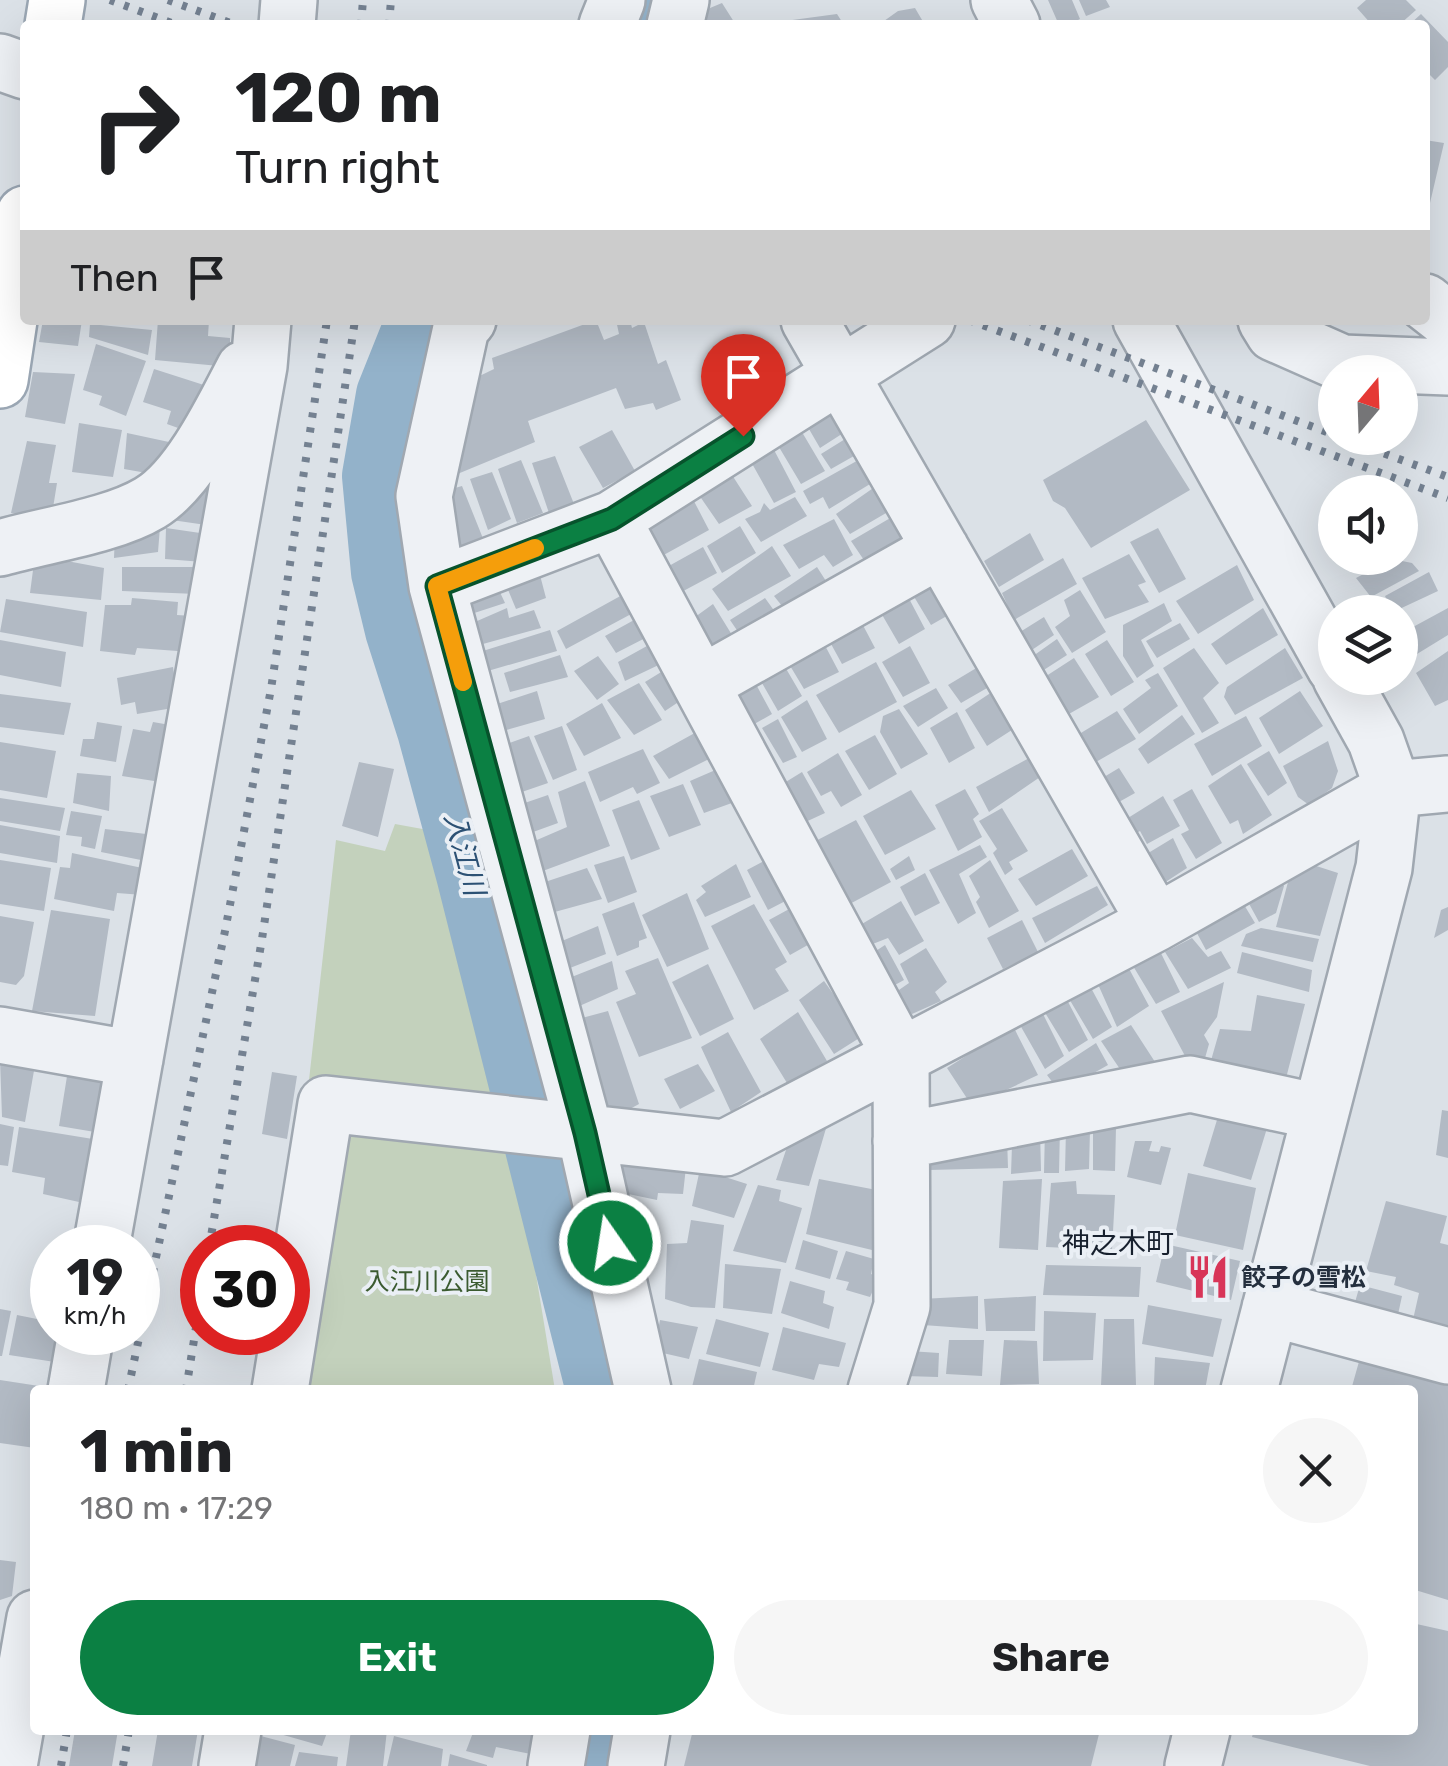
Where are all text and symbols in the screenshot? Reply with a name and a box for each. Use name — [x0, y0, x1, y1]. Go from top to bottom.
text: 120 m — [235, 57, 442, 140]
icon: right — [70, 60, 200, 190]
text: Turn right — [235, 141, 439, 194]
icon: arrive — [179, 250, 234, 305]
text: Then — [70, 255, 159, 301]
pin — [701, 334, 786, 437]
icon: arrive — [716, 349, 771, 404]
north arrow — [1318, 355, 1418, 455]
map controls — [1318, 355, 1418, 695]
button: sound — [1318, 475, 1418, 575]
button: layers — [1318, 595, 1418, 695]
water label: 入江川 — [438, 809, 492, 902]
position arrow — [558, 1191, 662, 1295]
speed limit sign: 30 — [180, 1225, 310, 1355]
district label: 神之木町 — [1062, 1227, 1174, 1260]
text: 19 — [67, 1248, 123, 1308]
restaurant icon: 餃子の雪松 — [1184, 1253, 1232, 1301]
place label: 餃子の雪松 — [1241, 1263, 1366, 1292]
park label: 入江川公園 — [364, 1267, 490, 1296]
text: km/h — [64, 1301, 126, 1330]
text: 1 min — [80, 1416, 233, 1487]
button: close — [1263, 1418, 1368, 1523]
text: 180 m · 17:29 — [80, 1489, 273, 1527]
button: Exit — [80, 1600, 714, 1715]
button: Share — [734, 1600, 1368, 1715]

